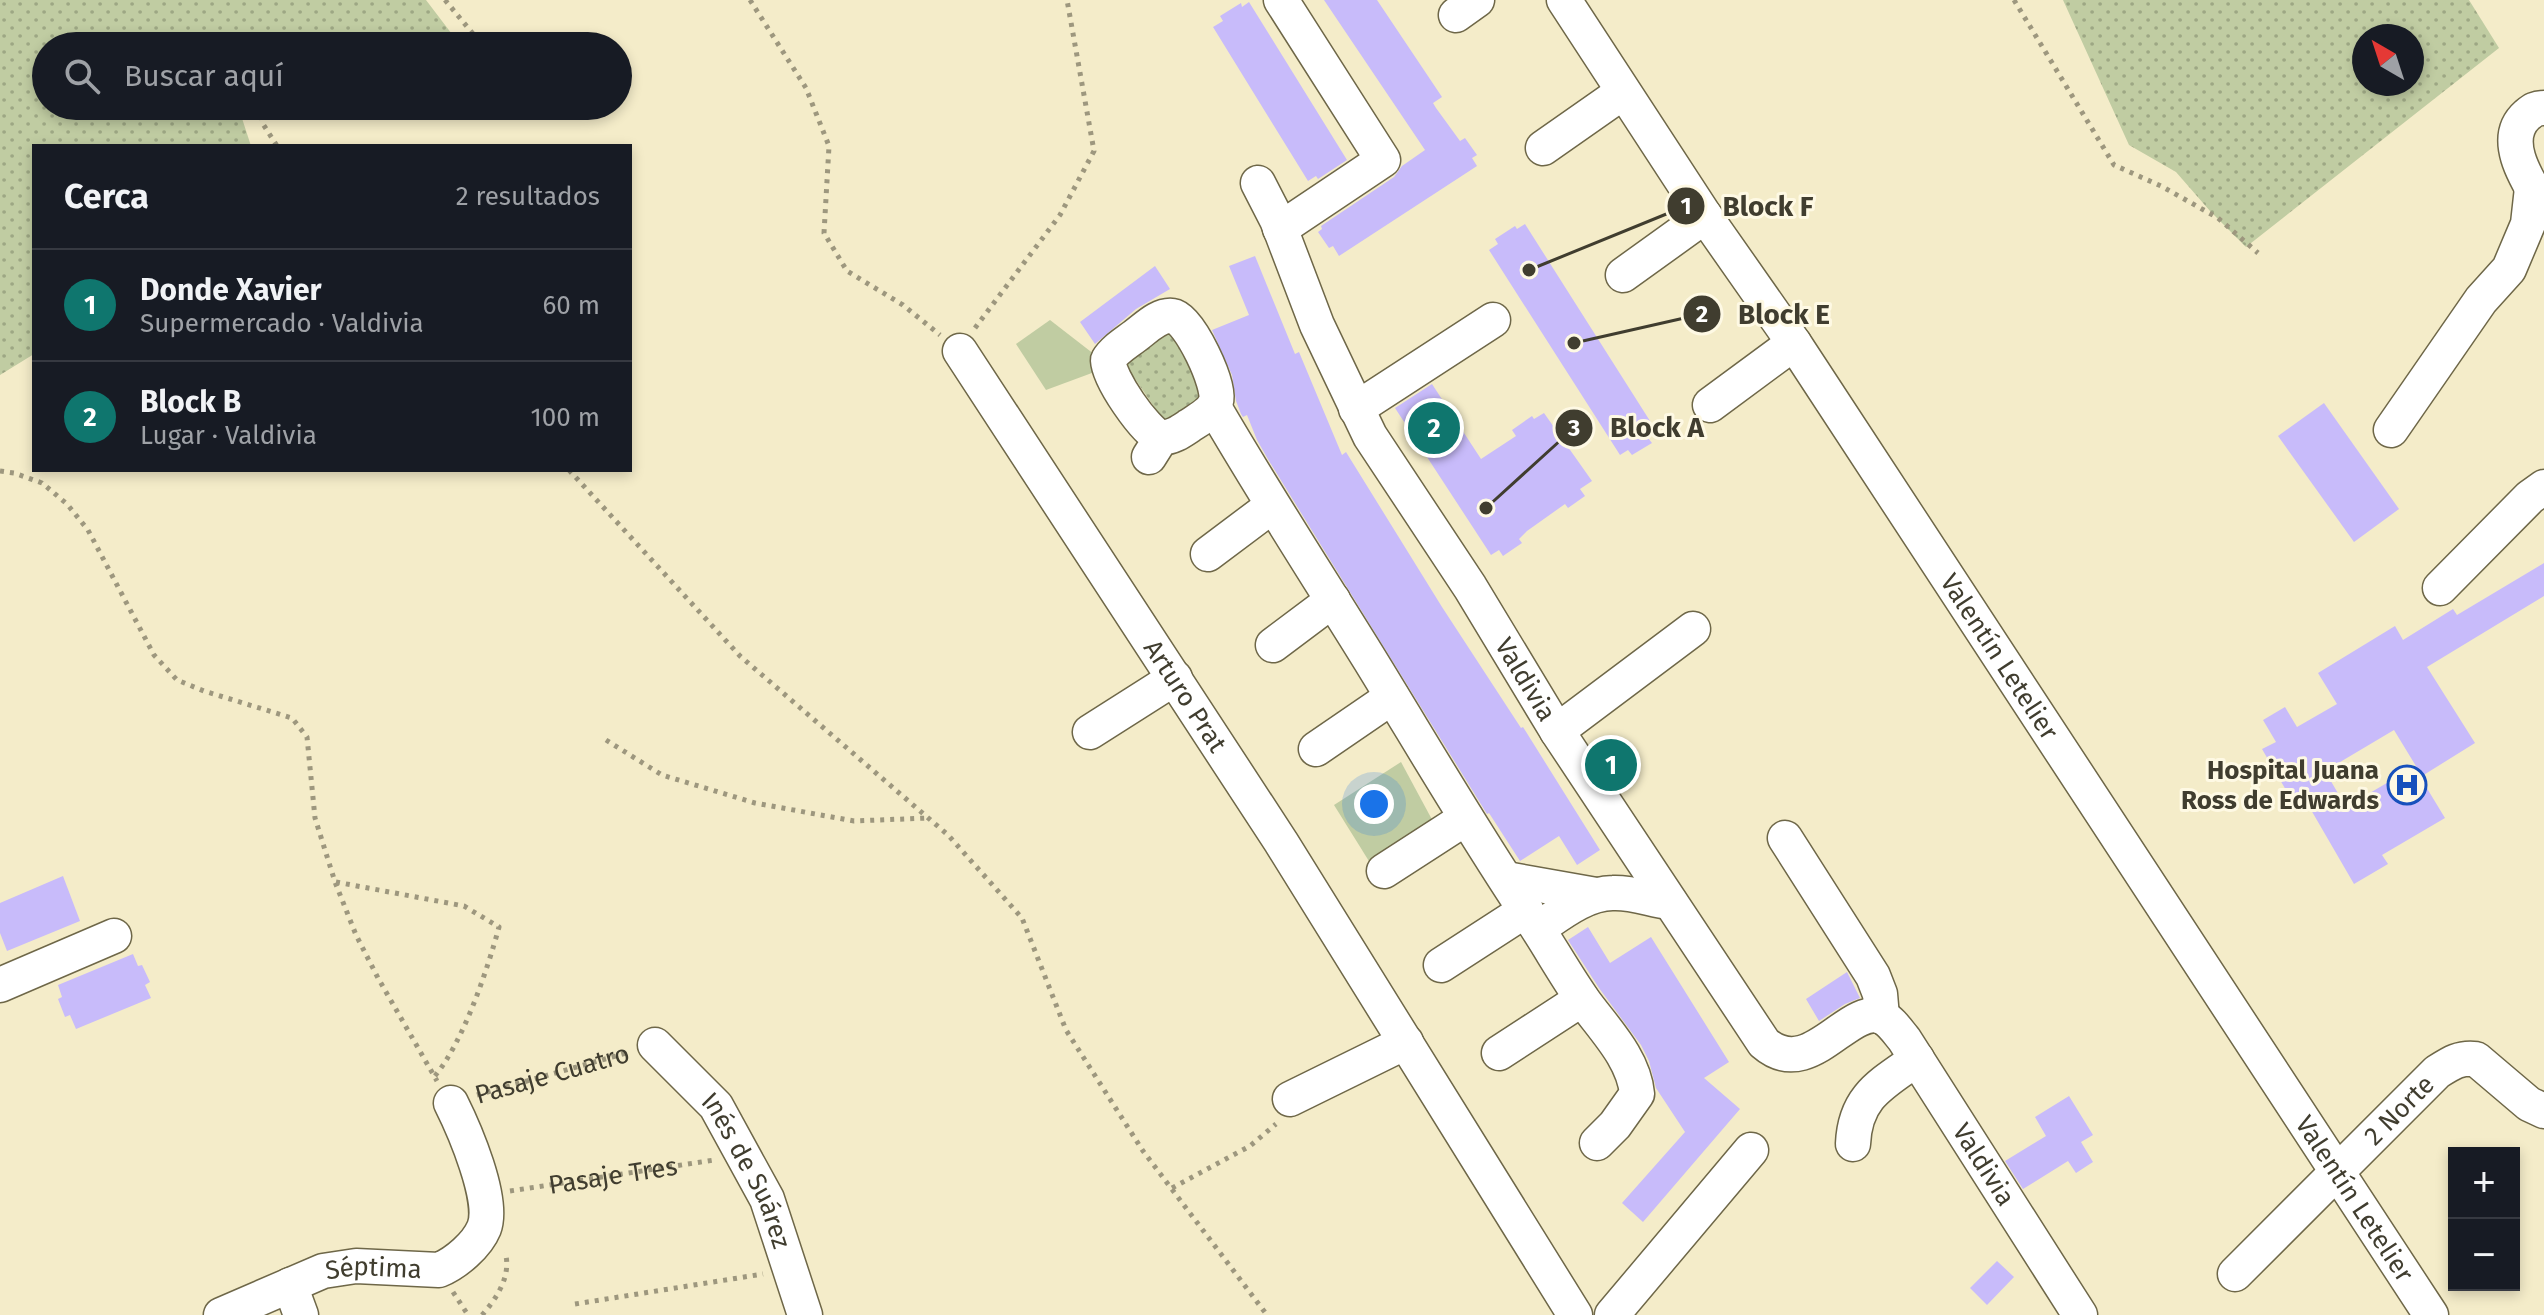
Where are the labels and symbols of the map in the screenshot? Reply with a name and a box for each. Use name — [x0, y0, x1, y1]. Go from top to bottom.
north arrow — [2352, 24, 2424, 96]
callout: Block F — [1666, 180, 1829, 232]
text: Block F — [1723, 190, 1814, 223]
text: 1 — [1680, 192, 1692, 220]
callout: Block E — [1682, 288, 1846, 340]
text: Block E — [1738, 298, 1830, 331]
text: 2 — [1696, 300, 1708, 328]
pin: 2 — [1408, 398, 1460, 458]
callout: Block A — [1554, 402, 1720, 454]
text: Block A — [1610, 411, 1704, 444]
text: 3 — [1567, 414, 1580, 442]
street label: Valentín Letelier — [1934, 568, 2065, 746]
street label: Valdivia — [1488, 632, 1562, 727]
street label: Arturo Prat — [1137, 634, 1233, 759]
pin: 1 — [1585, 735, 1637, 795]
place label: Hospital Juana Ross de Edwards — [2181, 755, 2379, 816]
hospital icon: Hospital Juana Ross de Edwards — [2386, 764, 2428, 806]
your location — [1354, 784, 1394, 824]
street label: Pasaje Cuatro — [472, 1038, 633, 1111]
street label: 2 Norte — [2358, 1069, 2441, 1152]
street label: Inés de Suárez — [695, 1086, 797, 1253]
street label: Valentín Letelier — [2289, 1110, 2420, 1288]
street label: Valdivia — [1946, 1118, 2021, 1212]
street label: Pasaje Tres — [546, 1151, 679, 1201]
street label: Séptima — [323, 1251, 423, 1286]

